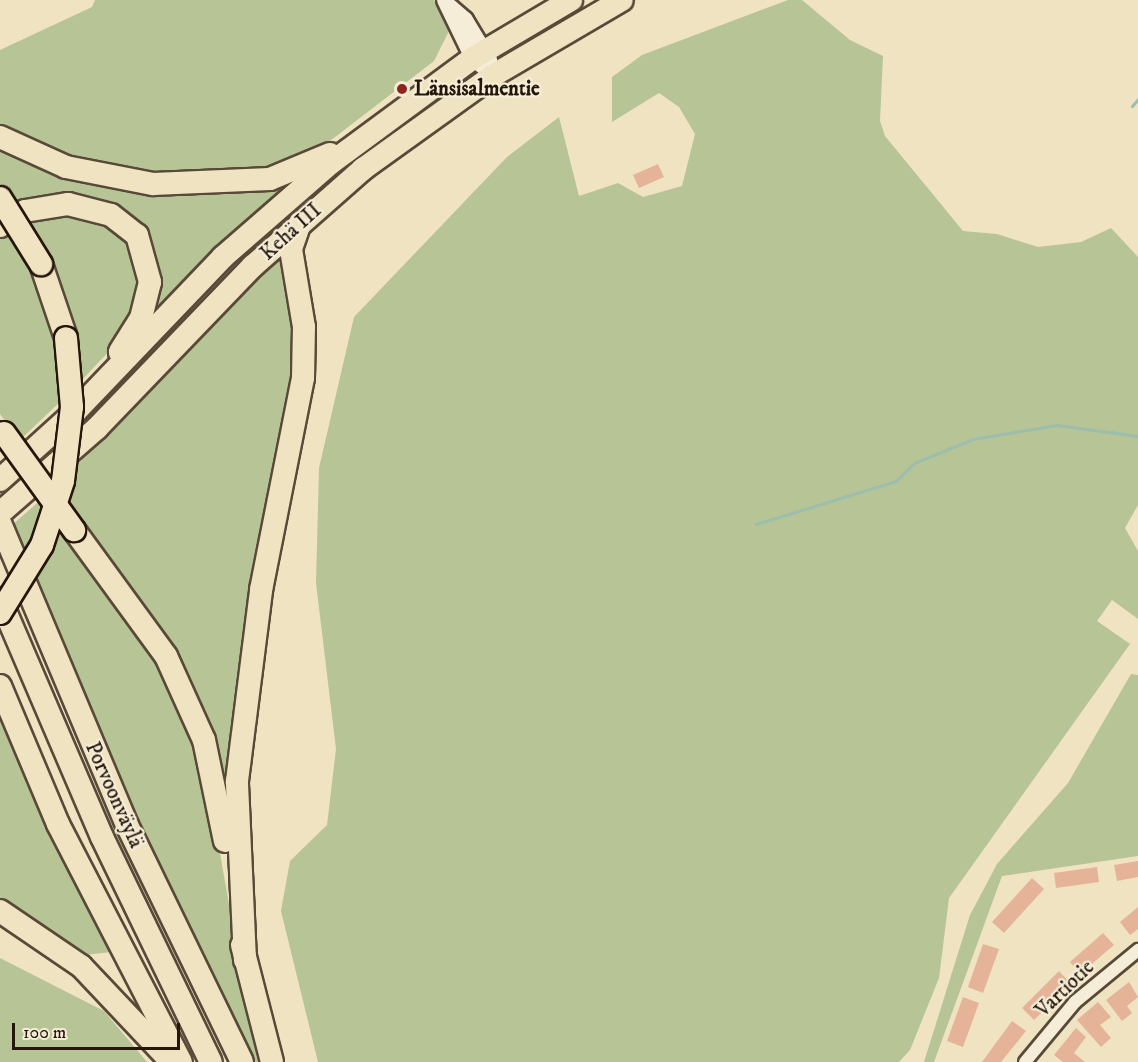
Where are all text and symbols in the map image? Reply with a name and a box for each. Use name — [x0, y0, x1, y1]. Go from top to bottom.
place label: Länsisalmentie — [414, 76, 540, 102]
marker: Länsisalmentie — [395, 82, 409, 96]
street label: Kehä III — [255, 198, 327, 266]
street label: Porvoonväylä — [79, 738, 149, 852]
street label: Vartiotie — [1030, 955, 1100, 1023]
scale bar — [15, 1011, 183, 1049]
text: 100 m — [23, 1022, 66, 1044]

